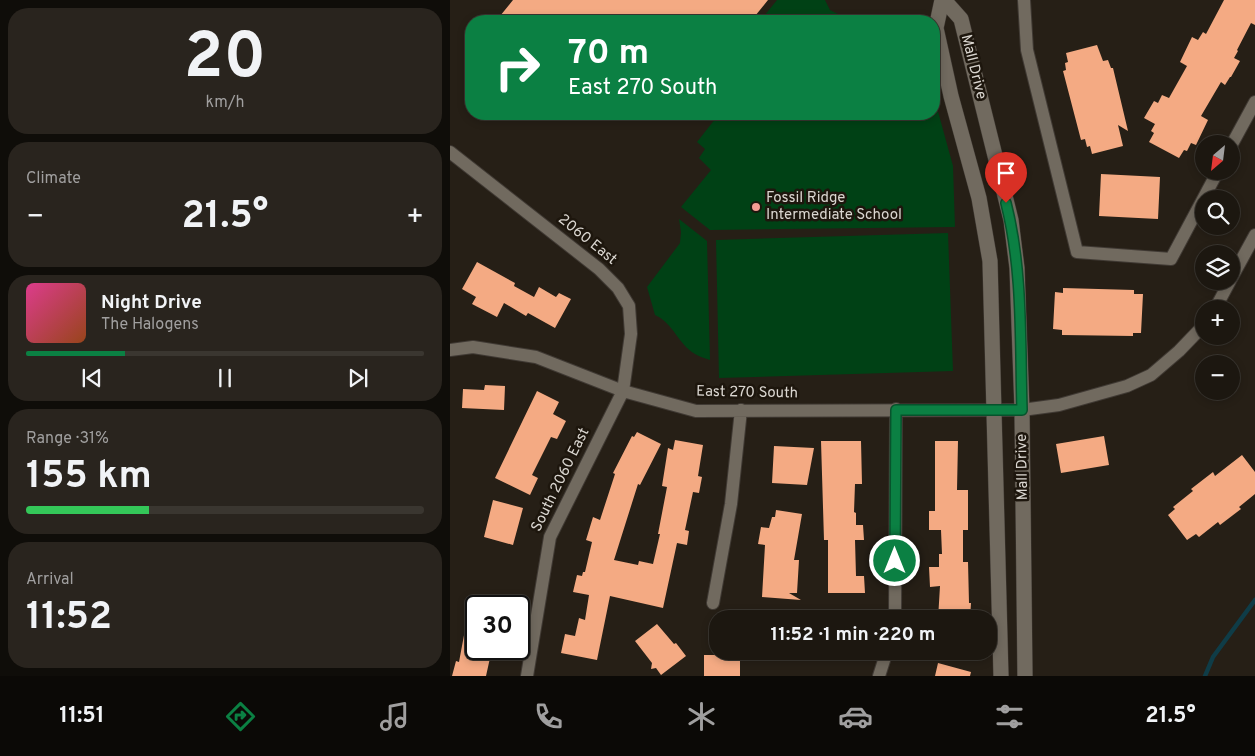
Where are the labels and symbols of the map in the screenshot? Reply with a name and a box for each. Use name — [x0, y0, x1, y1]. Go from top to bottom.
street label: Mall Drive — [956, 32, 990, 102]
north arrow — [1195, 135, 1240, 180]
pin — [985, 152, 1027, 203]
place label: Fossil Ridge Intermediate School — [766, 189, 902, 225]
marker: Fossil Ridge Intermediate School — [750, 201, 762, 213]
street label: 2060 East — [554, 211, 620, 269]
street label: East 270 South — [696, 383, 798, 403]
street label: South 2060 East — [528, 425, 594, 535]
street label: Mall Drive — [1013, 434, 1033, 500]
position arrow — [868, 534, 920, 586]
speed limit sign: 30 — [465, 595, 530, 660]

